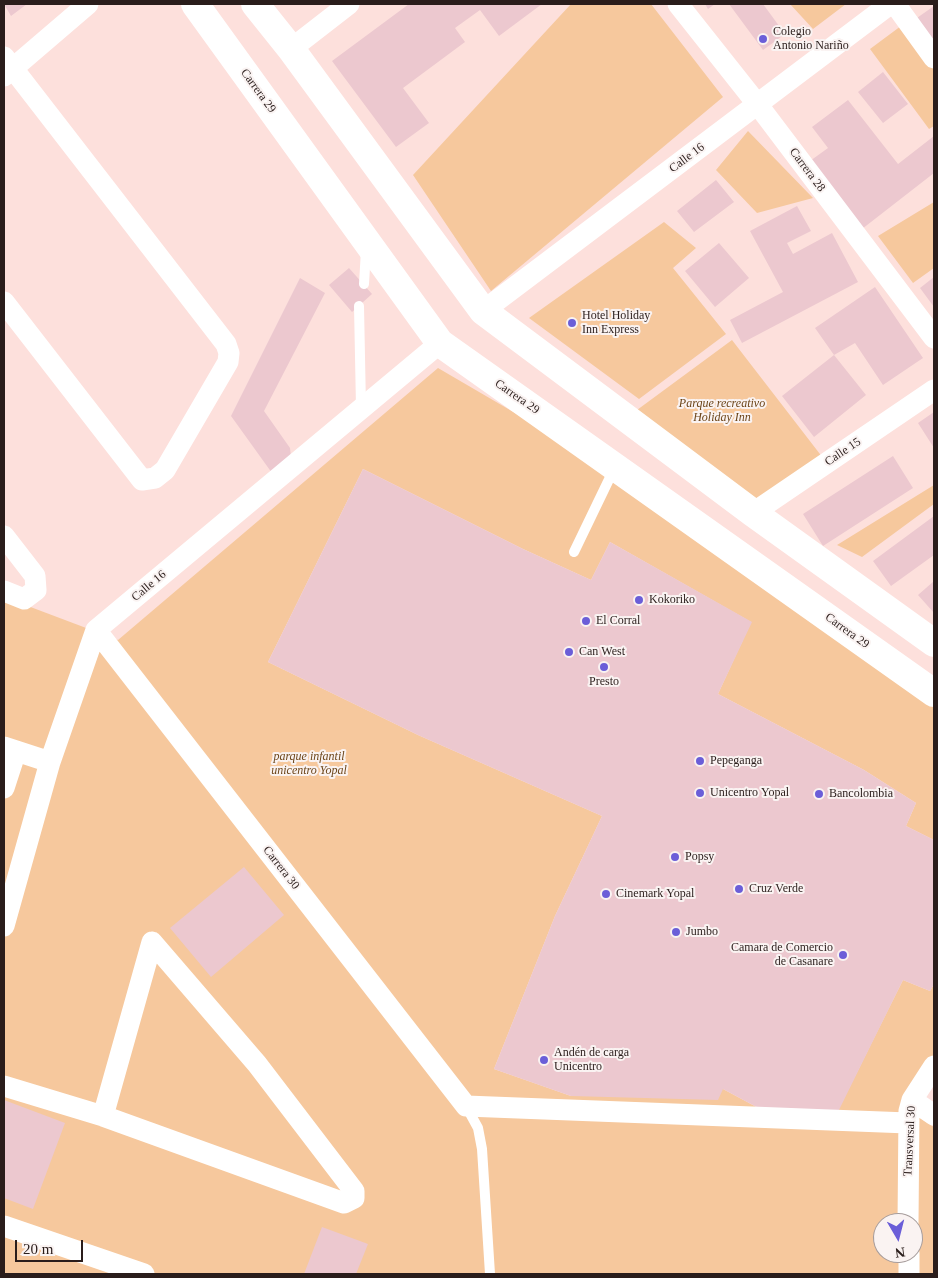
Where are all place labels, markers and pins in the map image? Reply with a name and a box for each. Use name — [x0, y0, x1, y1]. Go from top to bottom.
place label: Colegio Antonio Nariño — [773, 25, 849, 53]
marker: Colegio Antonio Nariño — [757, 33, 769, 45]
place label: Hotel Holiday Inn Express — [582, 309, 650, 337]
marker: Hotel Holiday Inn Express — [566, 317, 578, 329]
place label: Kokoriko — [649, 593, 695, 607]
marker: Kokoriko — [633, 594, 645, 606]
place label: El Corral — [596, 614, 640, 628]
marker: El Corral — [580, 615, 592, 627]
place label: Can West — [579, 645, 625, 659]
marker: Can West — [563, 646, 575, 658]
marker: Presto — [598, 661, 610, 673]
place label: Presto — [589, 675, 619, 689]
place label: Pepeganga — [710, 754, 762, 768]
marker: Pepeganga — [694, 755, 706, 767]
place label: Unicentro Yopal — [710, 786, 789, 800]
marker: Unicentro Yopal — [694, 787, 706, 799]
place label: Bancolombia — [829, 787, 893, 801]
marker: Bancolombia — [813, 788, 825, 800]
place label: Popsy — [685, 850, 714, 864]
marker: Popsy — [669, 851, 681, 863]
place label: Cruz Verde — [749, 882, 803, 896]
marker: Cruz Verde — [733, 883, 745, 895]
place label: Cinemark Yopal — [616, 887, 694, 901]
marker: Cinemark Yopal — [600, 888, 612, 900]
place label: Jumbo — [686, 925, 718, 939]
marker: Jumbo — [670, 926, 682, 938]
place label: Camara de Comercio de Casanare — [731, 941, 833, 969]
marker: Camara de Comercio de Casanare — [837, 949, 849, 961]
place label: Andén de carga Unicentro — [554, 1046, 629, 1074]
marker: Andén de carga Unicentro — [538, 1054, 550, 1066]

